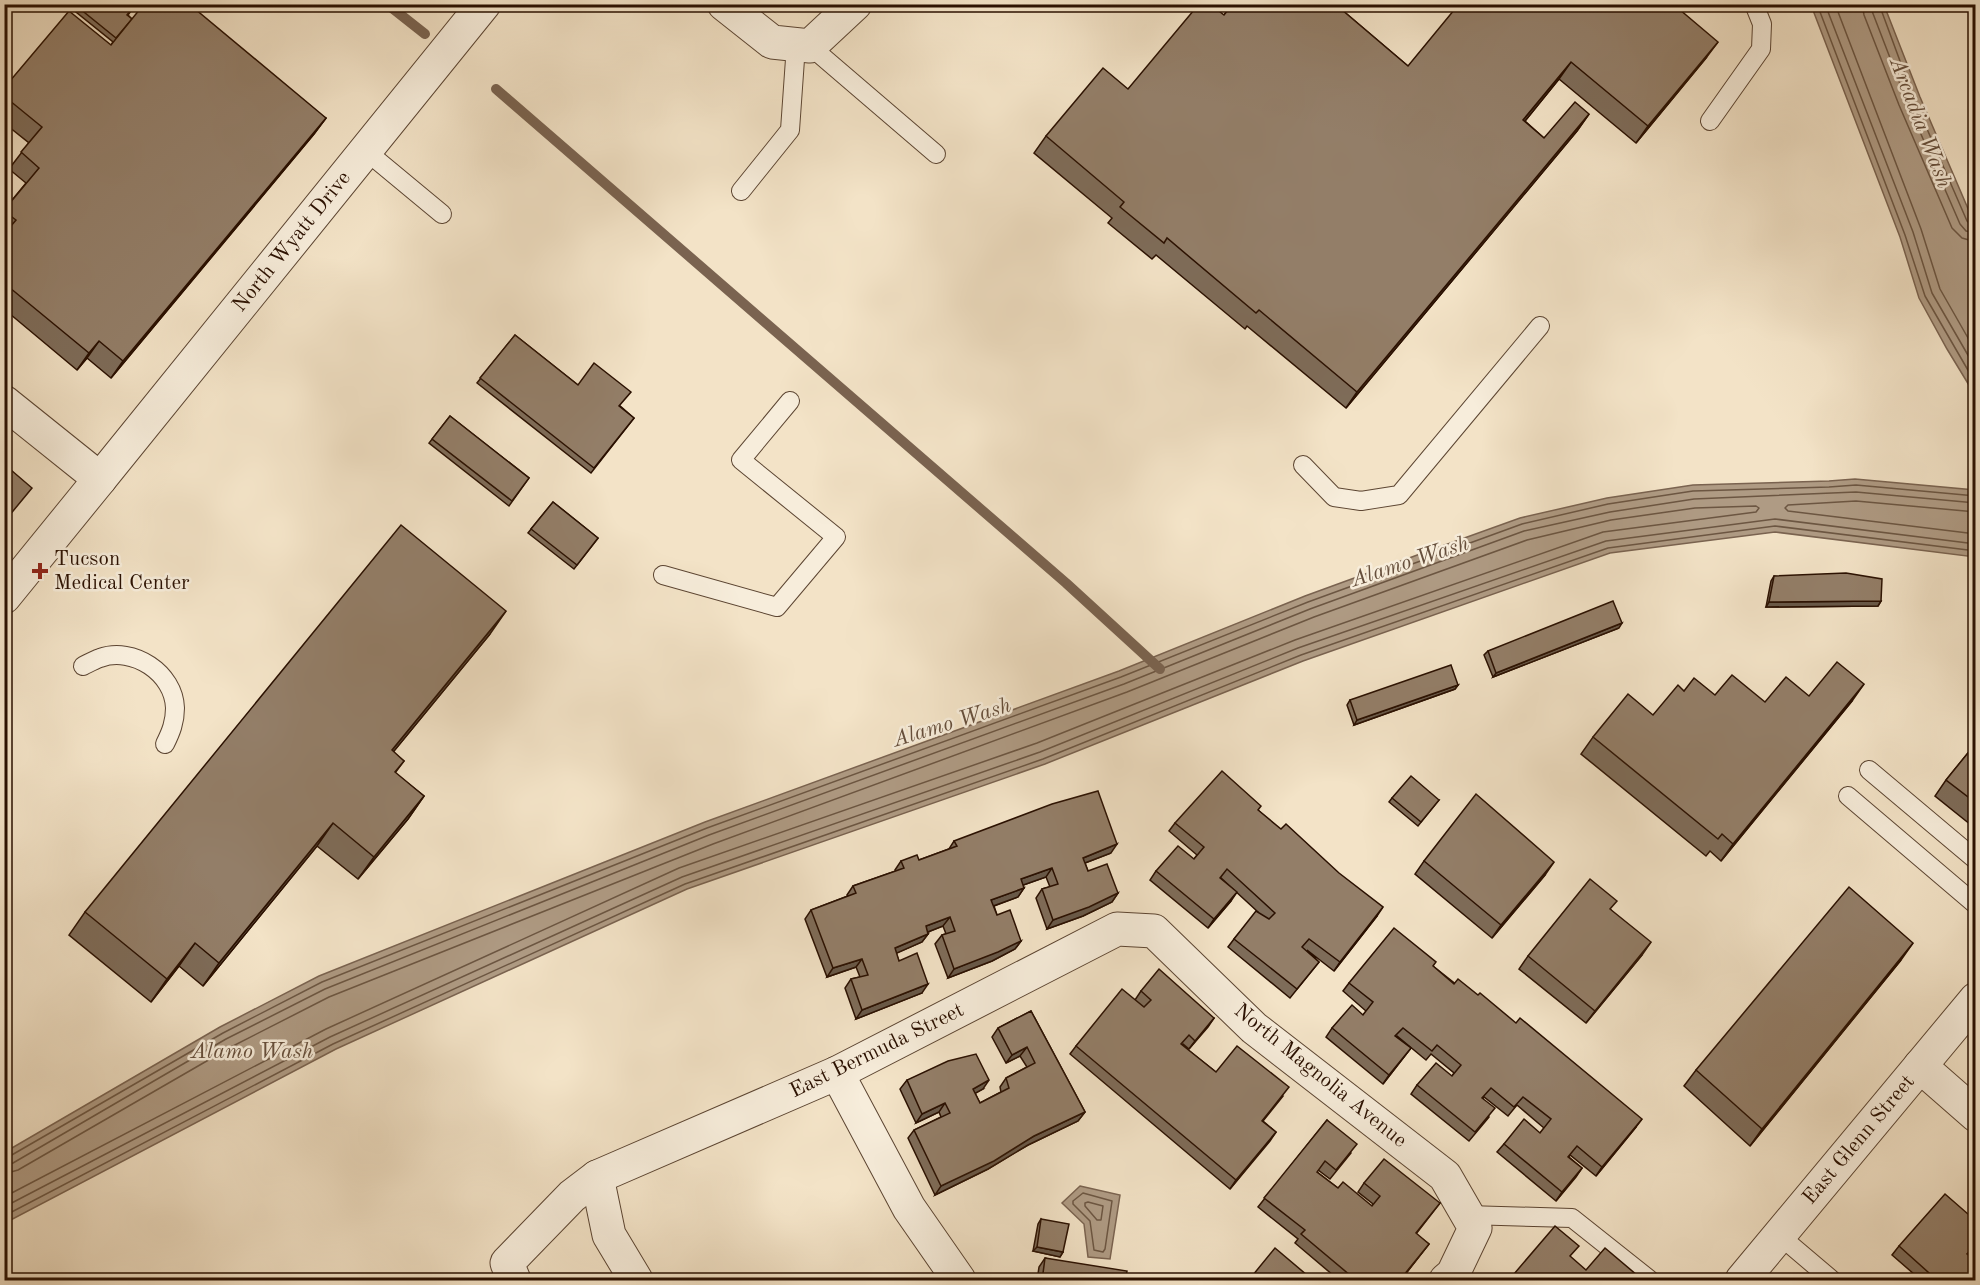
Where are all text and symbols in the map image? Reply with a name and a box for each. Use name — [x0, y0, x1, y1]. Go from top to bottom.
water label: Arcadia Wash — [1885, 54, 1955, 191]
street label: North Wyatt Drive — [229, 168, 355, 316]
water label: Alamo Wash — [1347, 533, 1472, 592]
place label: Tucson Medical Center — [54, 549, 190, 594]
marker: Tucson Medical Center — [31, 562, 49, 580]
water label: Alamo Wash — [889, 695, 1014, 752]
street label: East Bermuda Street — [787, 1000, 967, 1102]
street label: North Magnolia Avenue — [1230, 1000, 1410, 1152]
water label: Alamo Wash — [190, 1041, 313, 1063]
street label: East Glenn Street — [1799, 1071, 1919, 1209]

